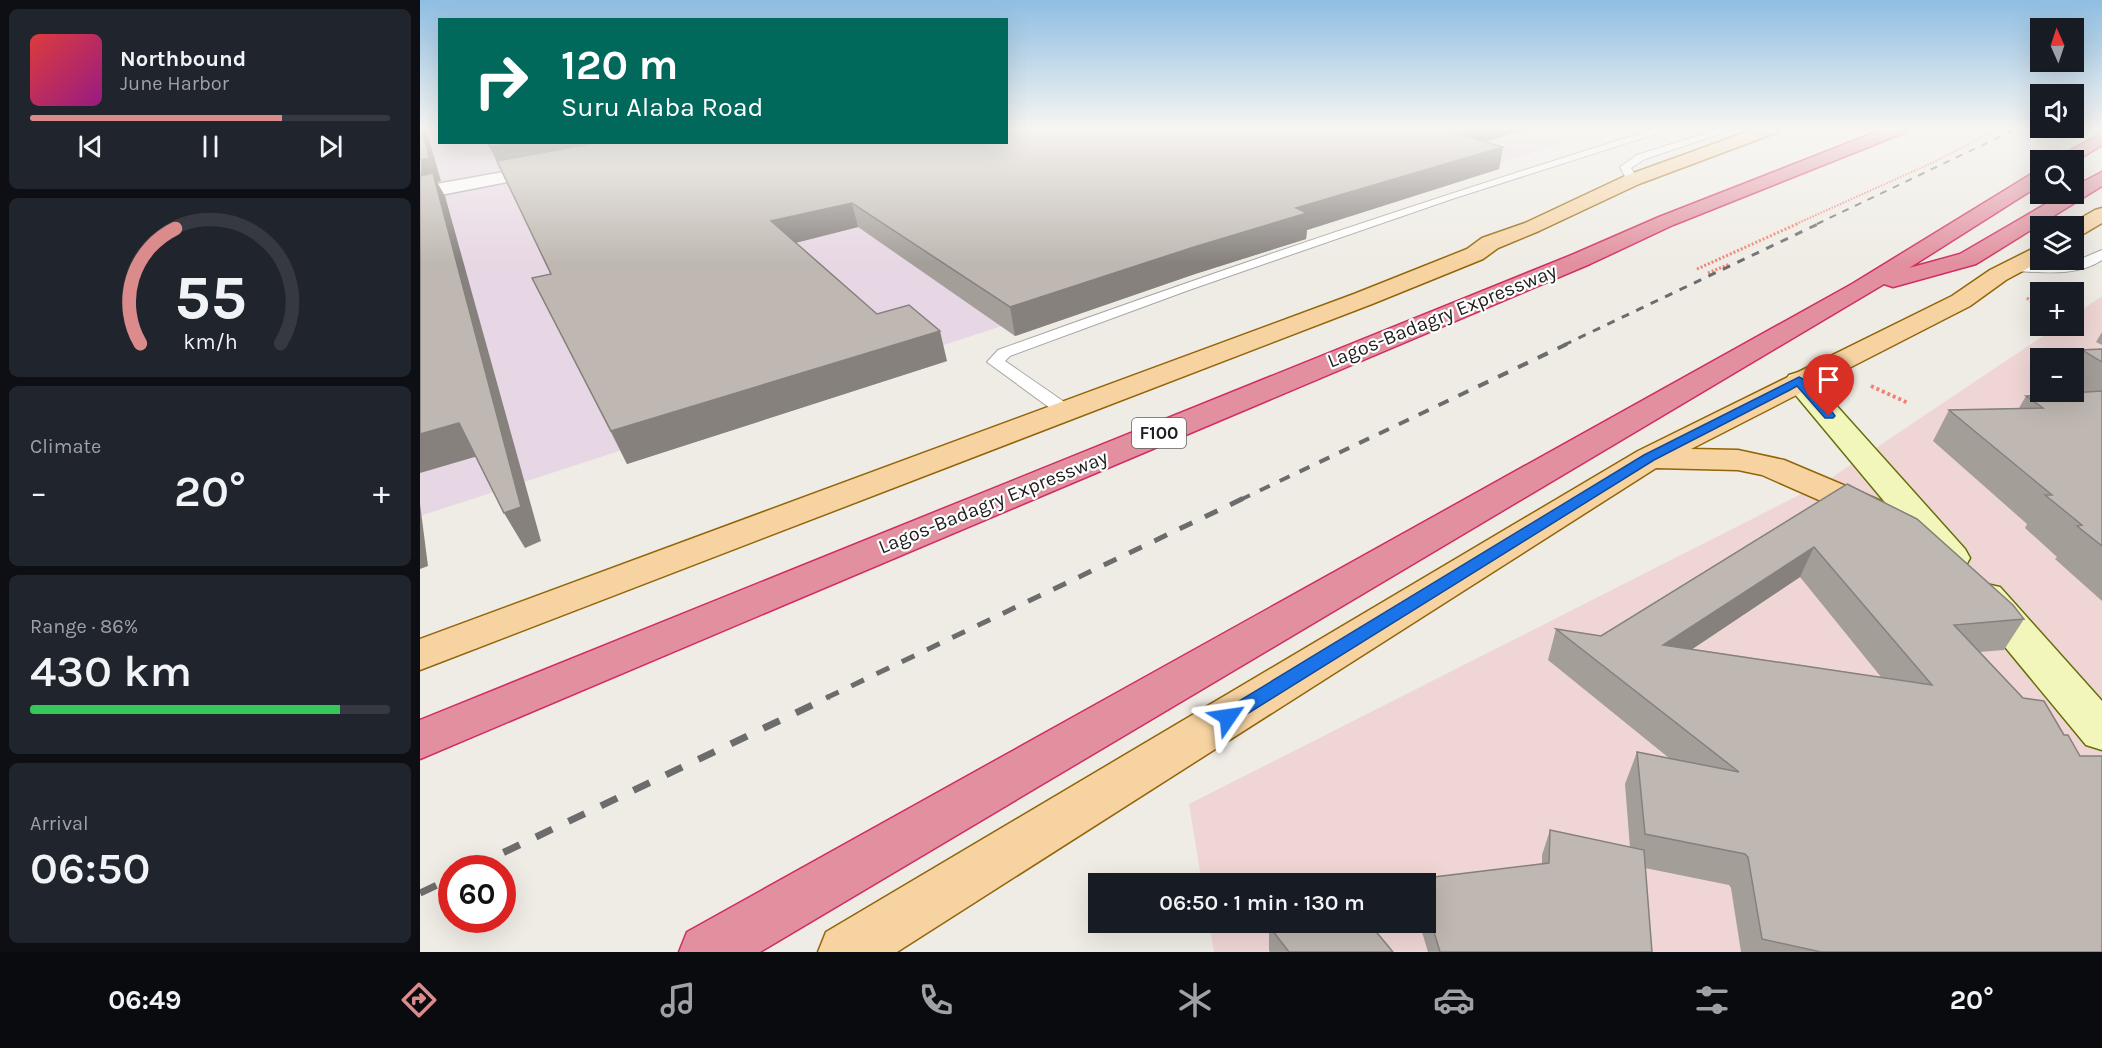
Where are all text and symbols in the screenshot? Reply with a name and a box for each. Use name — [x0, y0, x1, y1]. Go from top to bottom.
north arrow — [2030, 18, 2084, 72]
map controls — [2030, 18, 2084, 402]
text: 120 m — [561, 40, 678, 90]
icon: right — [462, 42, 540, 120]
text: Northbound — [120, 46, 246, 72]
text: June Harbor — [120, 72, 229, 95]
button: sound — [2030, 84, 2084, 138]
text: Suru Alaba Road — [561, 91, 764, 123]
icon: previous — [74, 130, 107, 163]
icon: pause — [194, 130, 227, 163]
icon: next — [314, 130, 347, 163]
button: search — [2030, 150, 2084, 204]
button: layers — [2030, 216, 2084, 270]
street label: Lagos-Badagry Expressway — [1324, 259, 1560, 373]
text: 55 — [174, 262, 246, 335]
button: + — [2030, 282, 2084, 336]
text: km/h — [183, 330, 237, 355]
button: − — [2030, 348, 2084, 402]
pin — [1803, 354, 1854, 416]
icon: arrive — [1812, 363, 1845, 396]
road number: F100 — [1132, 418, 1186, 448]
text: Climate — [30, 435, 101, 458]
street label: Lagos-Badagry Expressway — [875, 445, 1111, 559]
text: 20° — [174, 465, 246, 517]
text: − — [30, 473, 47, 511]
text: + — [373, 473, 390, 511]
text: Range · 86% — [30, 615, 138, 638]
text: 430 km — [30, 645, 192, 697]
position arrow — [1196, 685, 1260, 749]
text: Arrival — [30, 812, 89, 835]
text: 06:50 — [30, 842, 151, 894]
speed limit sign: 60 — [438, 855, 516, 933]
text: 06:50 · 1 min · 130 m — [1159, 890, 1365, 916]
icon: directions — [398, 979, 440, 1021]
icon: music — [657, 979, 699, 1021]
icon: phone — [915, 979, 957, 1021]
icon: climate — [1174, 979, 1216, 1021]
icon: car — [1433, 979, 1475, 1021]
icon: filters — [1691, 979, 1733, 1021]
text: 06:49 — [108, 984, 182, 1016]
text: 20° — [1950, 984, 1994, 1016]

